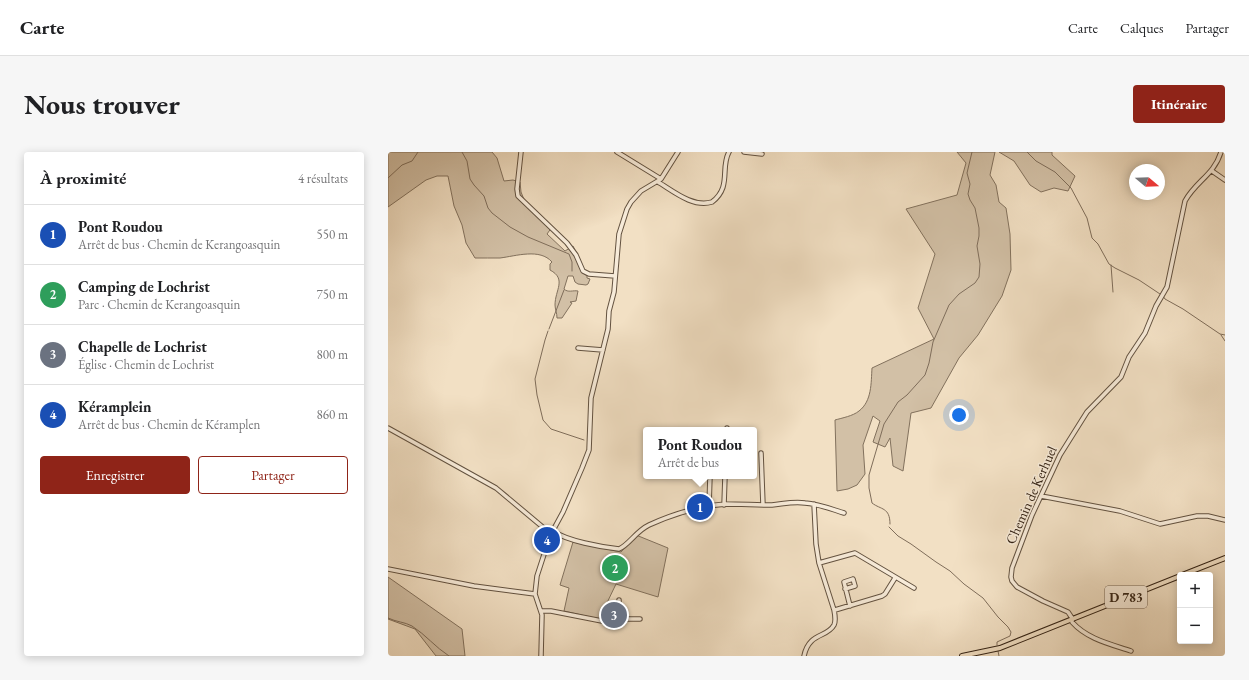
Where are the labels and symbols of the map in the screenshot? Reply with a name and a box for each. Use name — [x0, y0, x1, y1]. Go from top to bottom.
north arrow — [1129, 164, 1165, 200]
your location — [949, 405, 969, 425]
street label: Chemin de Kerhuel — [1001, 443, 1061, 547]
pin: 1 — [687, 492, 713, 522]
pin: 4 — [534, 525, 560, 555]
pin: 2 — [602, 553, 628, 583]
road number: D 783 — [1105, 586, 1147, 608]
pin: 3 — [601, 600, 627, 630]

